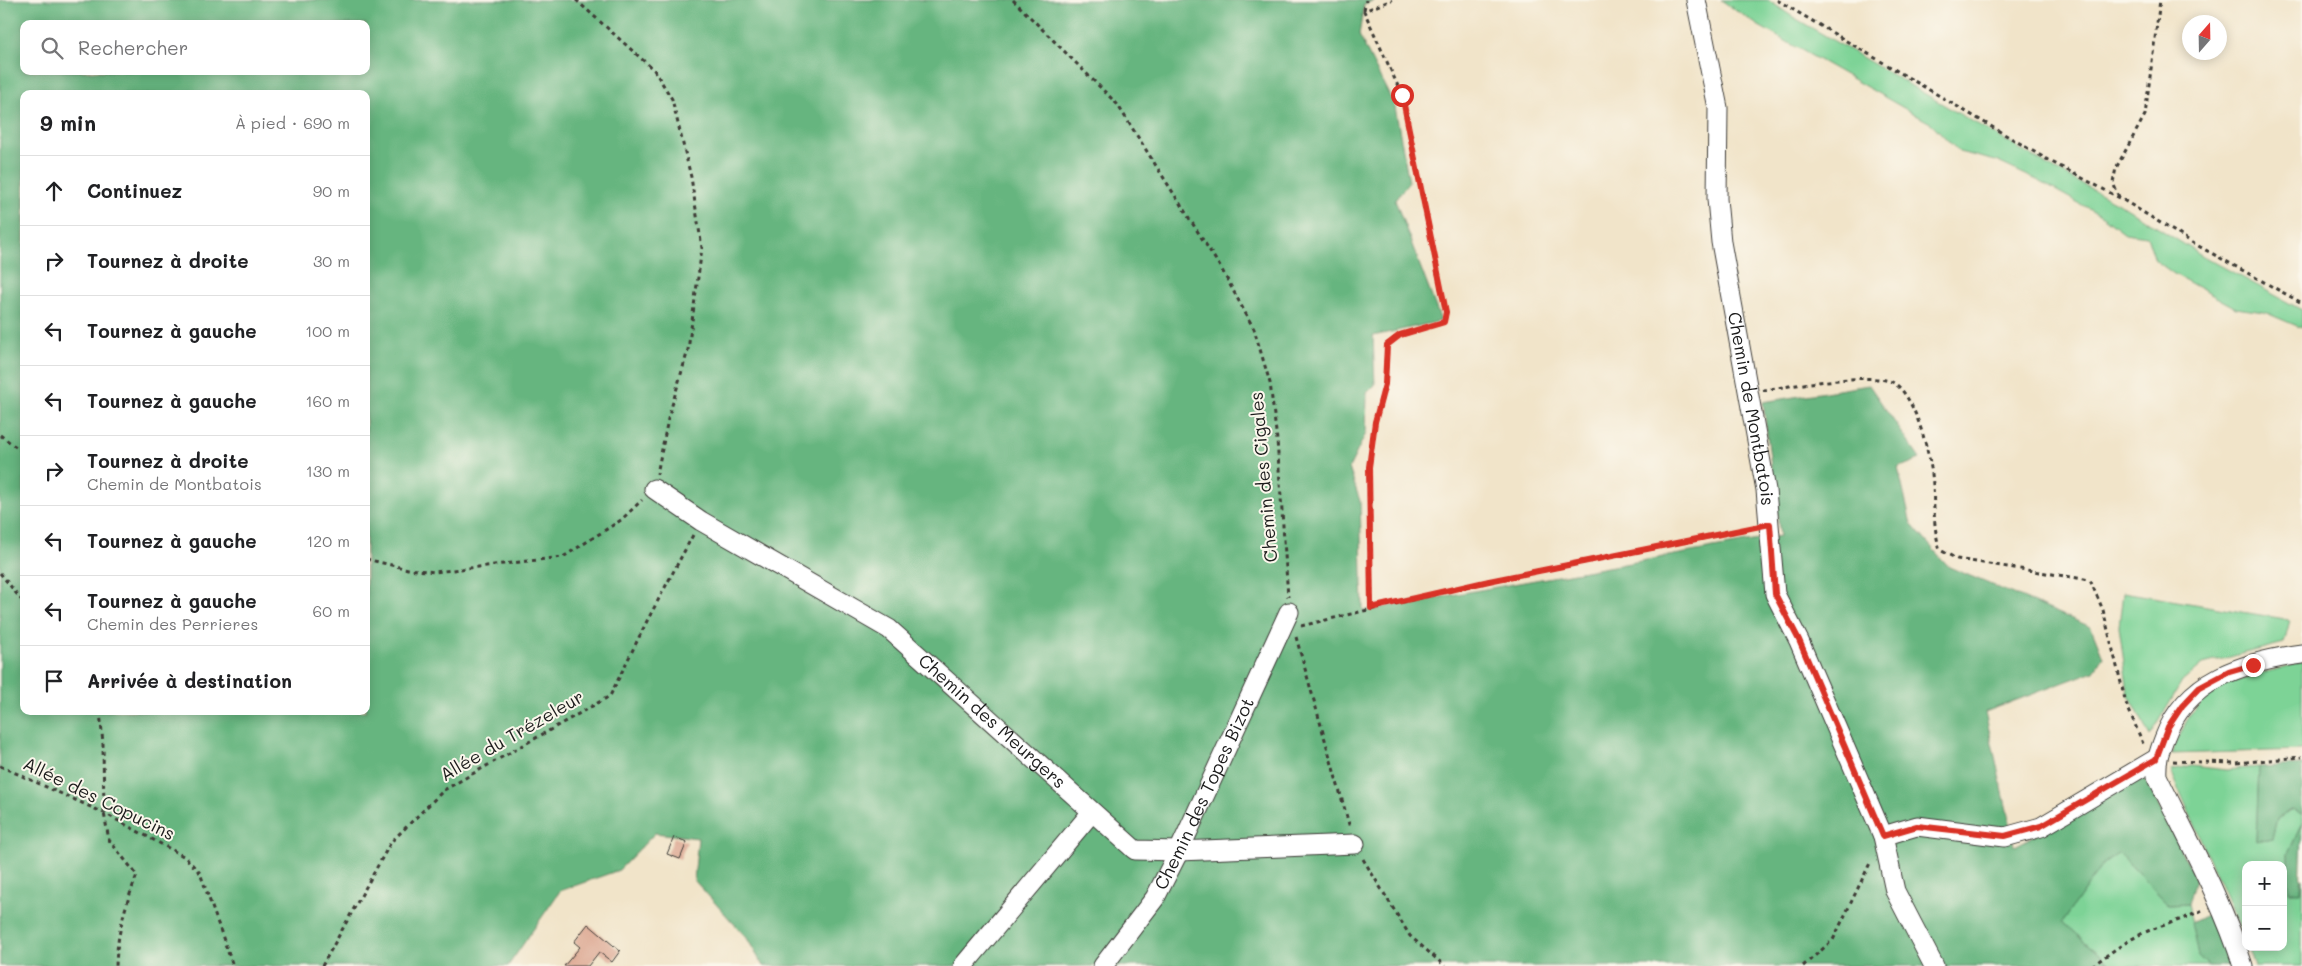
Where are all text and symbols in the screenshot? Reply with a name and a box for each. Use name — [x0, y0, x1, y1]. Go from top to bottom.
north arrow — [2182, 15, 2227, 60]
search box — [20, 20, 370, 75]
icon: search — [38, 34, 66, 62]
text: Rechercher — [78, 35, 188, 60]
route start — [1391, 84, 1414, 107]
text: 9 min — [40, 109, 96, 136]
text: À pied · 690 m — [235, 112, 350, 133]
icon: ahead — [40, 177, 68, 205]
text: Continuez — [87, 178, 182, 203]
text: 90 m — [313, 180, 350, 201]
icon: right — [40, 247, 68, 275]
text: Tournez à droite — [87, 248, 249, 273]
text: 30 m — [313, 250, 350, 271]
street label: Chemin de Montbatois — [1723, 310, 1780, 507]
icon: left — [40, 317, 68, 345]
text: Tournez à gauche — [87, 318, 256, 343]
text: 100 m — [305, 320, 350, 341]
icon: left — [40, 387, 68, 415]
text: Tournez à gauche — [87, 388, 256, 413]
text: 160 m — [305, 390, 350, 411]
street label: Chemin des Cigales — [1244, 391, 1282, 563]
text: Tournez à droite — [87, 448, 249, 473]
icon: right — [40, 457, 68, 485]
text: 130 m — [306, 460, 350, 481]
text: Chemin de Montbatois — [87, 473, 262, 494]
icon: left — [40, 527, 68, 555]
text: Tournez à gauche — [87, 528, 256, 553]
text: 120 m — [306, 530, 350, 551]
text: Tournez à gauche — [87, 588, 256, 613]
icon: left — [40, 597, 68, 625]
text: 60 m — [313, 600, 350, 621]
text: Chemin des Perrieres — [87, 613, 258, 634]
street label: Chemin des Meurgers — [914, 648, 1072, 793]
route end — [2242, 654, 2265, 677]
icon: arrive — [40, 667, 68, 695]
text: Arrivée à destination — [87, 668, 292, 693]
street label: Allée du Trézeleur — [435, 684, 588, 786]
street label: Chemin des Topes Bizot — [1148, 693, 1259, 894]
street label: Allée des Copucins — [20, 751, 179, 845]
map controls — [2242, 861, 2287, 951]
button: + — [2242, 861, 2287, 906]
button: − — [2242, 906, 2287, 951]

